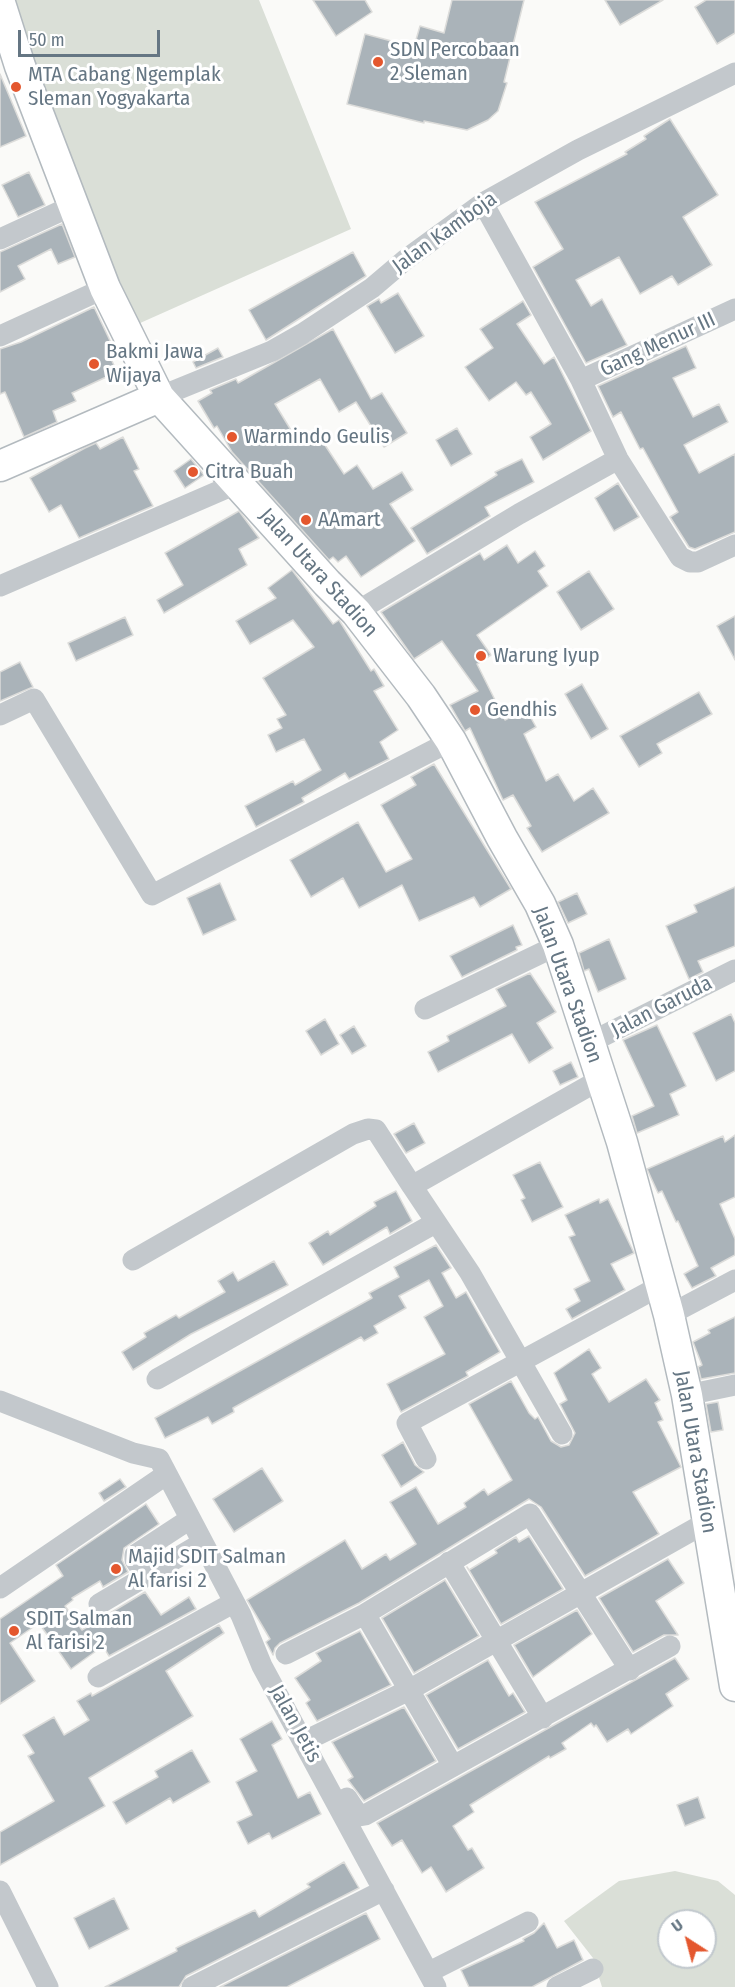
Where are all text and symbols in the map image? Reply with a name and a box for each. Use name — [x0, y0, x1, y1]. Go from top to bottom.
scale bar — [21, 18, 164, 56]
text: 50 m — [29, 29, 65, 51]
place label: SDN Percobaan 2 Sleman — [390, 37, 520, 87]
marker: SDN Percobaan 2 Sleman — [371, 55, 385, 69]
place label: MTA Cabang Ngemplak Sleman Yogyakarta — [28, 62, 221, 112]
marker: MTA Cabang Ngemplak Sleman Yogyakarta — [9, 80, 23, 94]
street label: Jalan Kamboja — [388, 187, 502, 279]
street label: Gang Menur III — [596, 307, 720, 383]
place label: Bakmi Jawa Wijaya — [106, 339, 204, 389]
marker: Bakmi Jawa Wijaya — [87, 357, 101, 371]
place label: Warmindo Geulis — [244, 424, 390, 450]
marker: Warmindo Geulis — [225, 430, 239, 444]
place label: Citra Buah — [205, 459, 294, 485]
marker: Citra Buah — [186, 465, 200, 479]
street label: Jalan Utara Stadion — [253, 503, 383, 643]
place label: AAmart — [318, 507, 381, 533]
marker: AAmart — [299, 513, 313, 527]
place label: Warung Iyup — [493, 643, 600, 669]
marker: Warung Iyup — [474, 649, 488, 663]
place label: Gendhis — [487, 697, 557, 723]
marker: Gendhis — [468, 703, 482, 717]
street label: Jalan Utara Stadion — [527, 903, 607, 1067]
street label: Jalan Garuda — [607, 971, 717, 1043]
street label: Jalan Utara Stadion — [668, 1369, 722, 1535]
place label: Majid SDIT Salman Al farisi 2 — [128, 1544, 286, 1594]
marker: Majid SDIT Salman Al farisi 2 — [109, 1562, 123, 1576]
place label: SDIT Salman Al farisi 2 — [26, 1606, 132, 1656]
marker: SDIT Salman Al farisi 2 — [7, 1624, 21, 1638]
street label: Jalan Jetis — [263, 1681, 327, 1767]
north arrow — [657, 1909, 717, 1969]
text: U — [668, 1915, 687, 1936]

